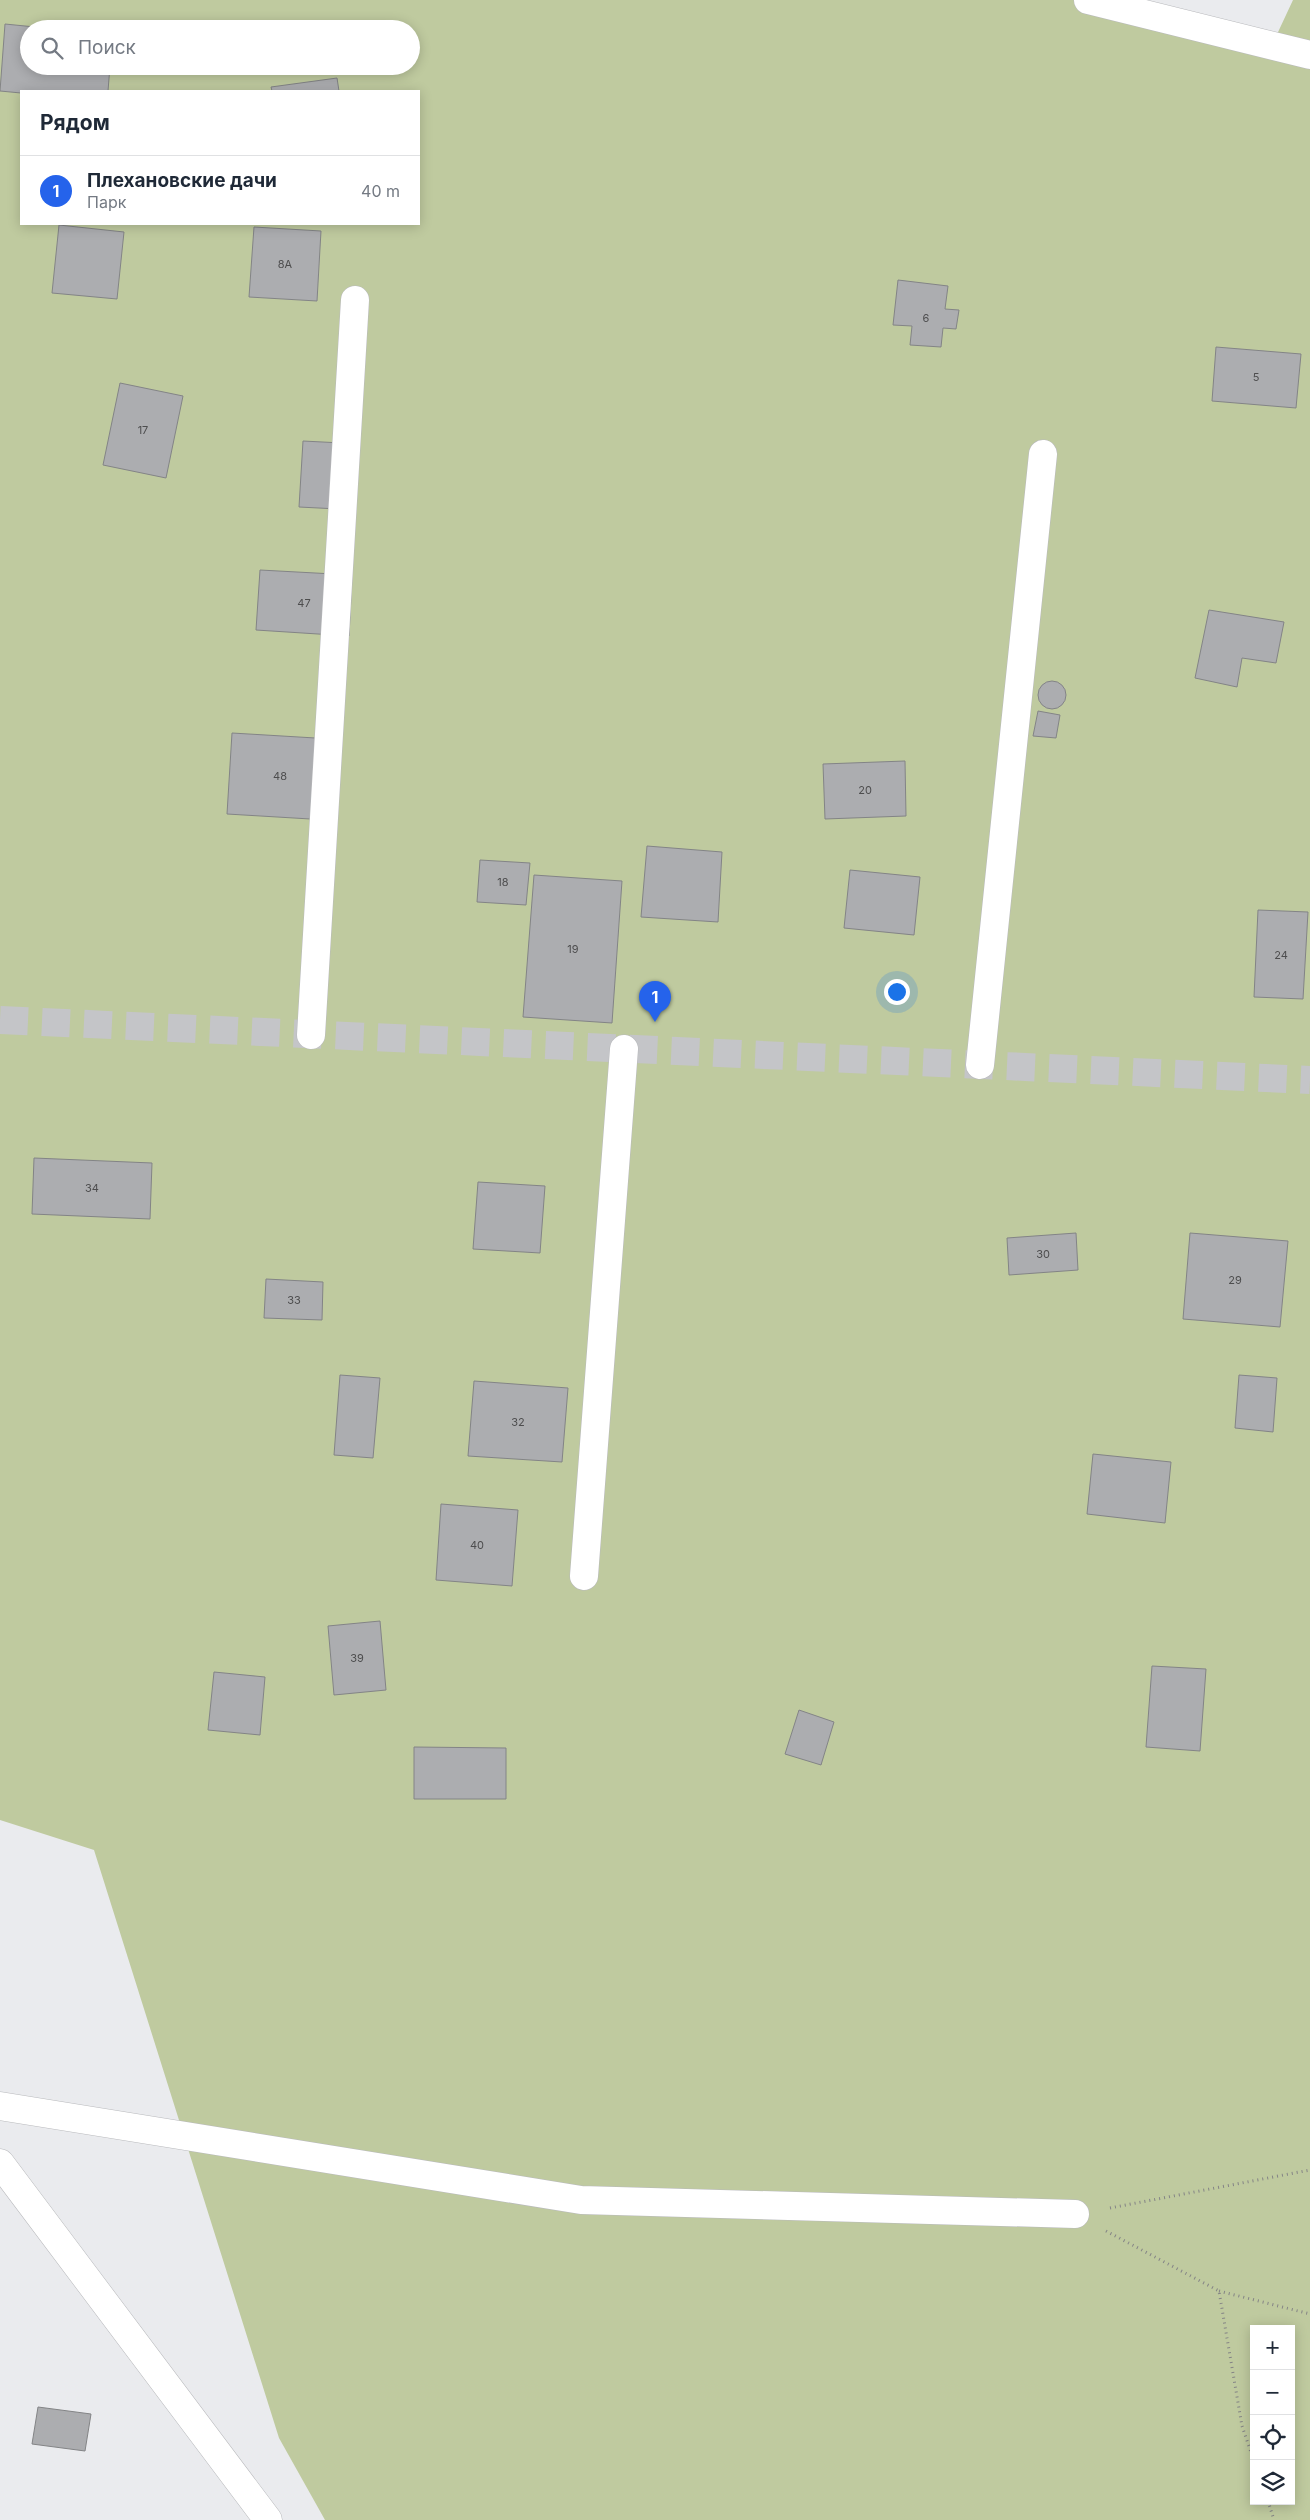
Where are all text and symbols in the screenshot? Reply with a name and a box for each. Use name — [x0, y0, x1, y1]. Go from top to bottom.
search box — [20, 20, 420, 75]
icon: search — [38, 34, 66, 62]
text: Поиск — [78, 36, 136, 59]
text: Рядом — [40, 110, 110, 135]
text: Плехановские дачи — [87, 169, 277, 192]
text: 1 — [53, 181, 59, 201]
text: 40 m — [361, 181, 400, 201]
text: Парк — [87, 192, 126, 212]
house number: 8А — [278, 257, 293, 271]
house number: 6 — [923, 311, 930, 325]
house number: 5 — [1253, 370, 1260, 384]
house number: 17 — [138, 423, 148, 437]
house number: 47 — [297, 596, 311, 610]
house number: 48 — [273, 769, 287, 783]
house number: 20 — [858, 783, 872, 797]
house number: 18 — [497, 875, 509, 889]
house number: 19 — [567, 942, 579, 956]
house number: 24 — [1274, 948, 1288, 962]
your location — [884, 979, 910, 1005]
pin: 1 — [639, 981, 671, 1022]
house number: 34 — [85, 1181, 99, 1195]
house number: 30 — [1036, 1247, 1050, 1261]
house number: 29 — [1228, 1273, 1242, 1287]
house number: 33 — [287, 1293, 301, 1307]
house number: 32 — [511, 1415, 525, 1429]
house number: 40 — [470, 1538, 484, 1552]
house number: 39 — [350, 1651, 364, 1665]
map controls — [1250, 2325, 1295, 2505]
button: + — [1250, 2325, 1295, 2370]
button: − — [1250, 2370, 1295, 2415]
button: locate — [1250, 2415, 1295, 2460]
button: layers — [1250, 2460, 1295, 2505]

